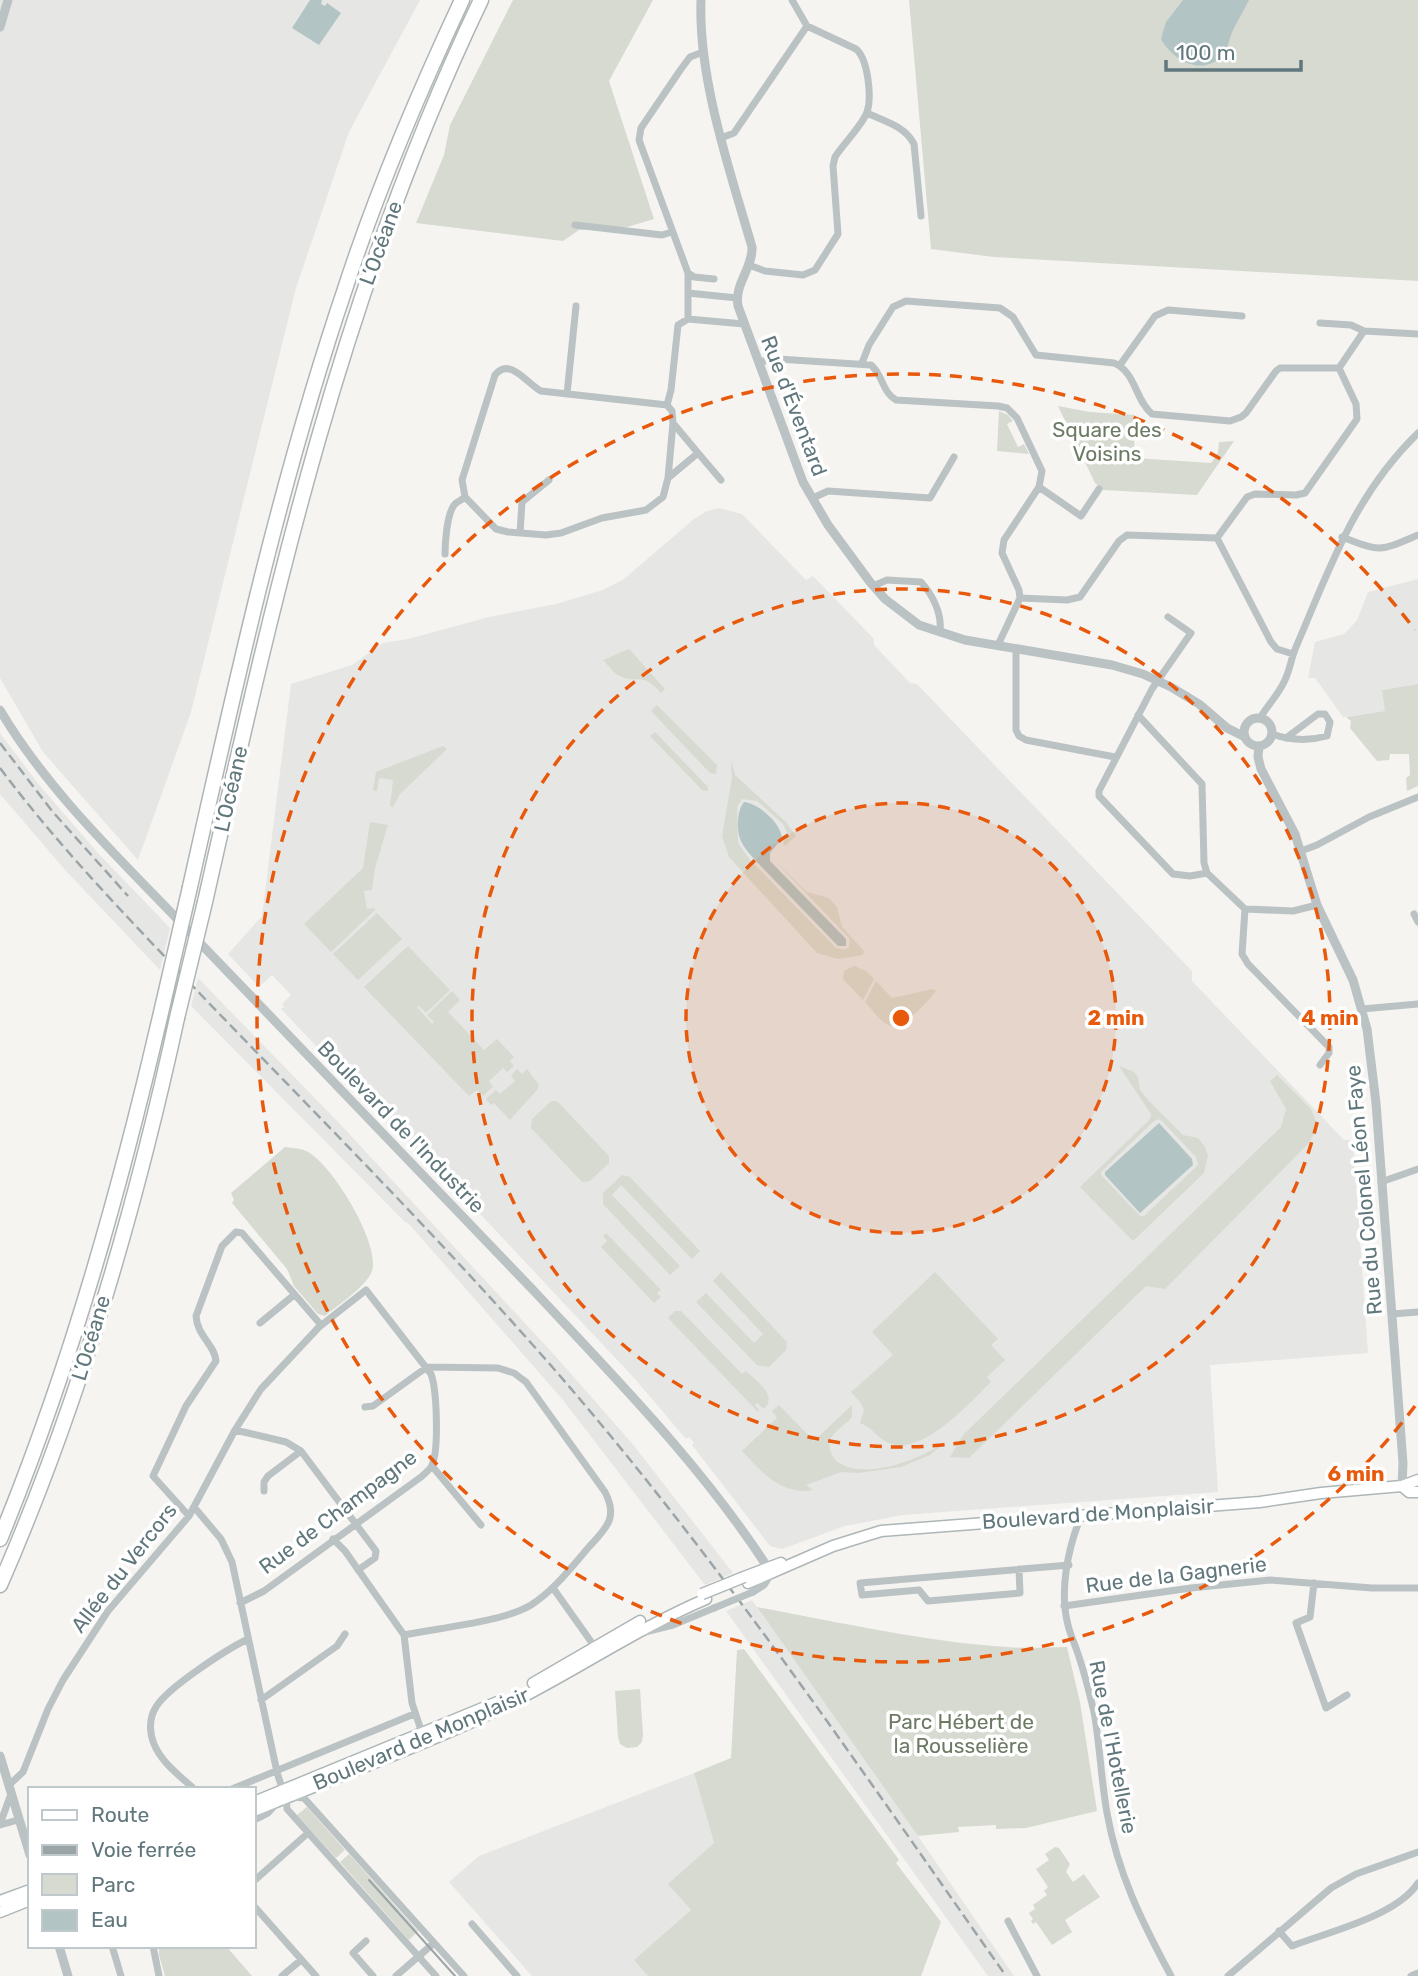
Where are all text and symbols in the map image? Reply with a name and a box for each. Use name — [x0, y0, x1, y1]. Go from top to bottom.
scale bar — [1166, 28, 1301, 72]
text: 100 m — [1176, 40, 1235, 65]
street label: L’Océane — [354, 197, 407, 288]
street label: Rue d'Éventard — [756, 332, 833, 480]
park label: Square des Voisins — [1052, 417, 1162, 466]
street label: L’Océane — [208, 743, 253, 834]
text: 2 min — [1088, 1005, 1144, 1030]
text: 4 min — [1301, 1005, 1359, 1030]
centre of rings — [889, 1006, 913, 1030]
street label: Boulevard de l'Industrie — [313, 1035, 490, 1218]
street label: Rue du Colonel Léon Faye — [1340, 1064, 1387, 1316]
street label: L’Océane — [66, 1292, 115, 1383]
street label: Rue de Champagne — [254, 1444, 421, 1579]
text: 6 min — [1328, 1461, 1384, 1486]
street label: Boulevard de Monplaisir — [981, 1493, 1215, 1534]
street label: Allée du Vercors — [65, 1498, 182, 1637]
street label: Rue de la Gagnerie — [1084, 1551, 1268, 1598]
street label: Rue de l'Hotellerie — [1084, 1658, 1143, 1836]
street label: Boulevard de Monplaisir — [309, 1682, 533, 1795]
park label: Parc Hébert de la Rousselière — [888, 1709, 1034, 1758]
legend — [28, 1787, 256, 1948]
text: Route — [91, 1802, 149, 1827]
text: Voie ferrée — [91, 1837, 196, 1862]
text: Parc — [91, 1872, 135, 1897]
text: Eau — [91, 1907, 128, 1932]

